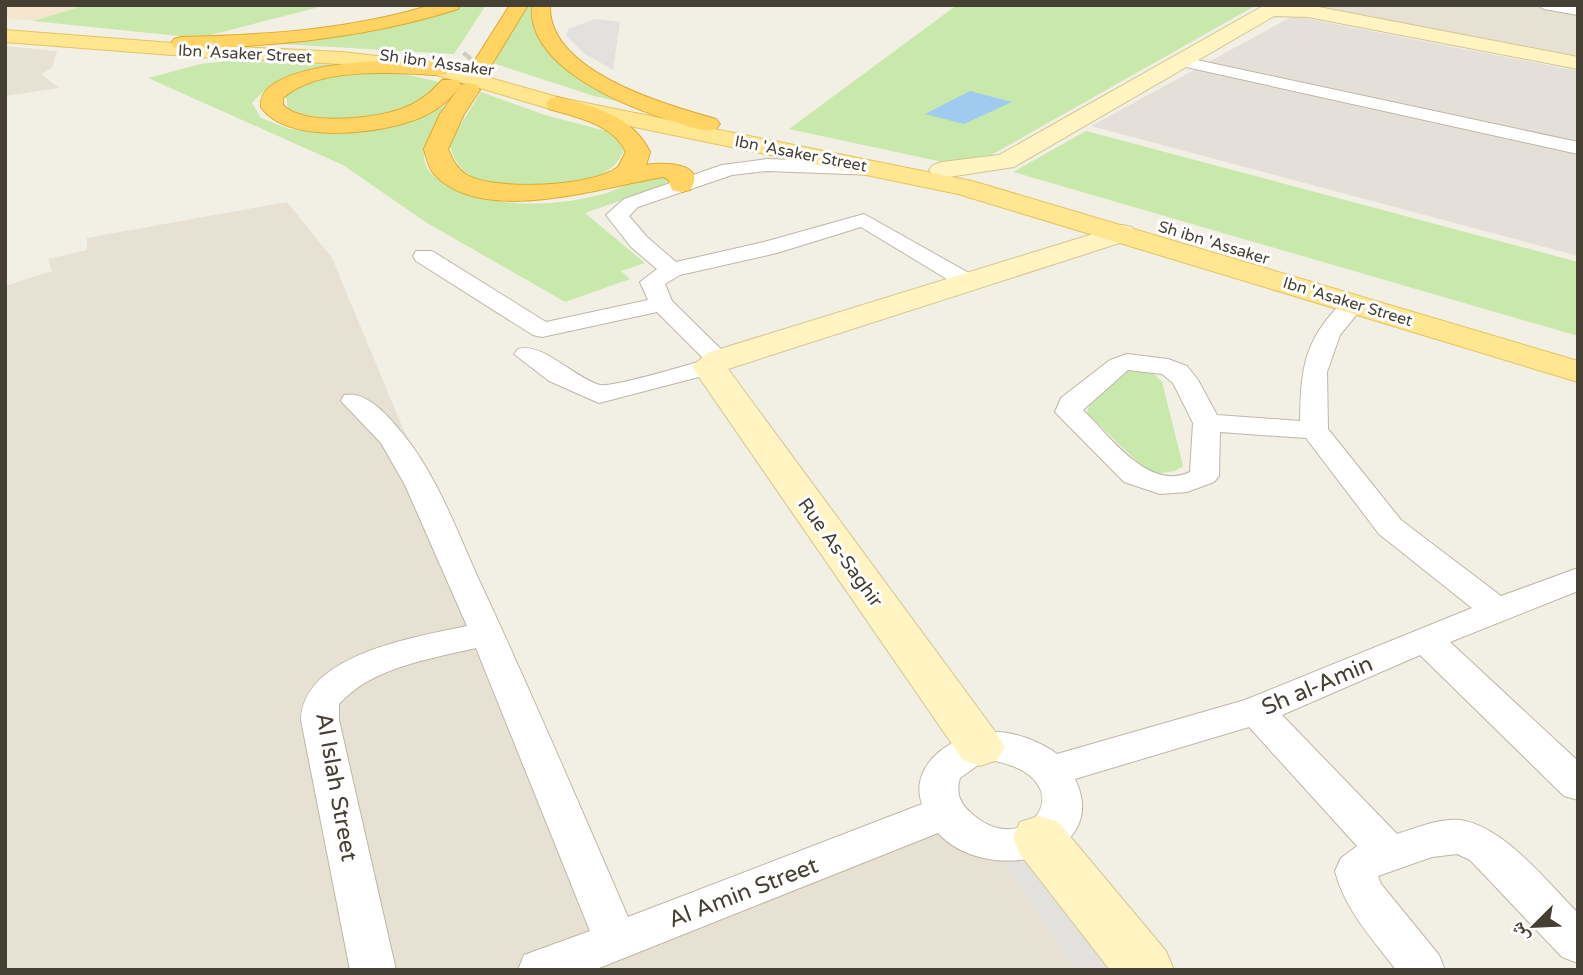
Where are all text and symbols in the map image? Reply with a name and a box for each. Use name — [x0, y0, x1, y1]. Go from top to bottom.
street label: Ibn 'Asaker Street — [177, 41, 312, 67]
street label: Sh ibn 'Assaker — [378, 45, 496, 81]
street label: Ibn 'Asaker Street — [733, 131, 869, 177]
street label: Sh ibn 'Assaker — [1156, 217, 1273, 270]
street label: Ibn 'Asaker Street — [1281, 273, 1415, 331]
street label: Rue As-Saghir — [793, 494, 888, 612]
street label: Sh al-Amin — [1258, 650, 1377, 722]
street label: Al Islah Street — [309, 711, 363, 864]
street label: Al Amin Street — [664, 851, 822, 934]
north arrow — [1499, 891, 1569, 961]
text: ش — [1505, 919, 1534, 946]

